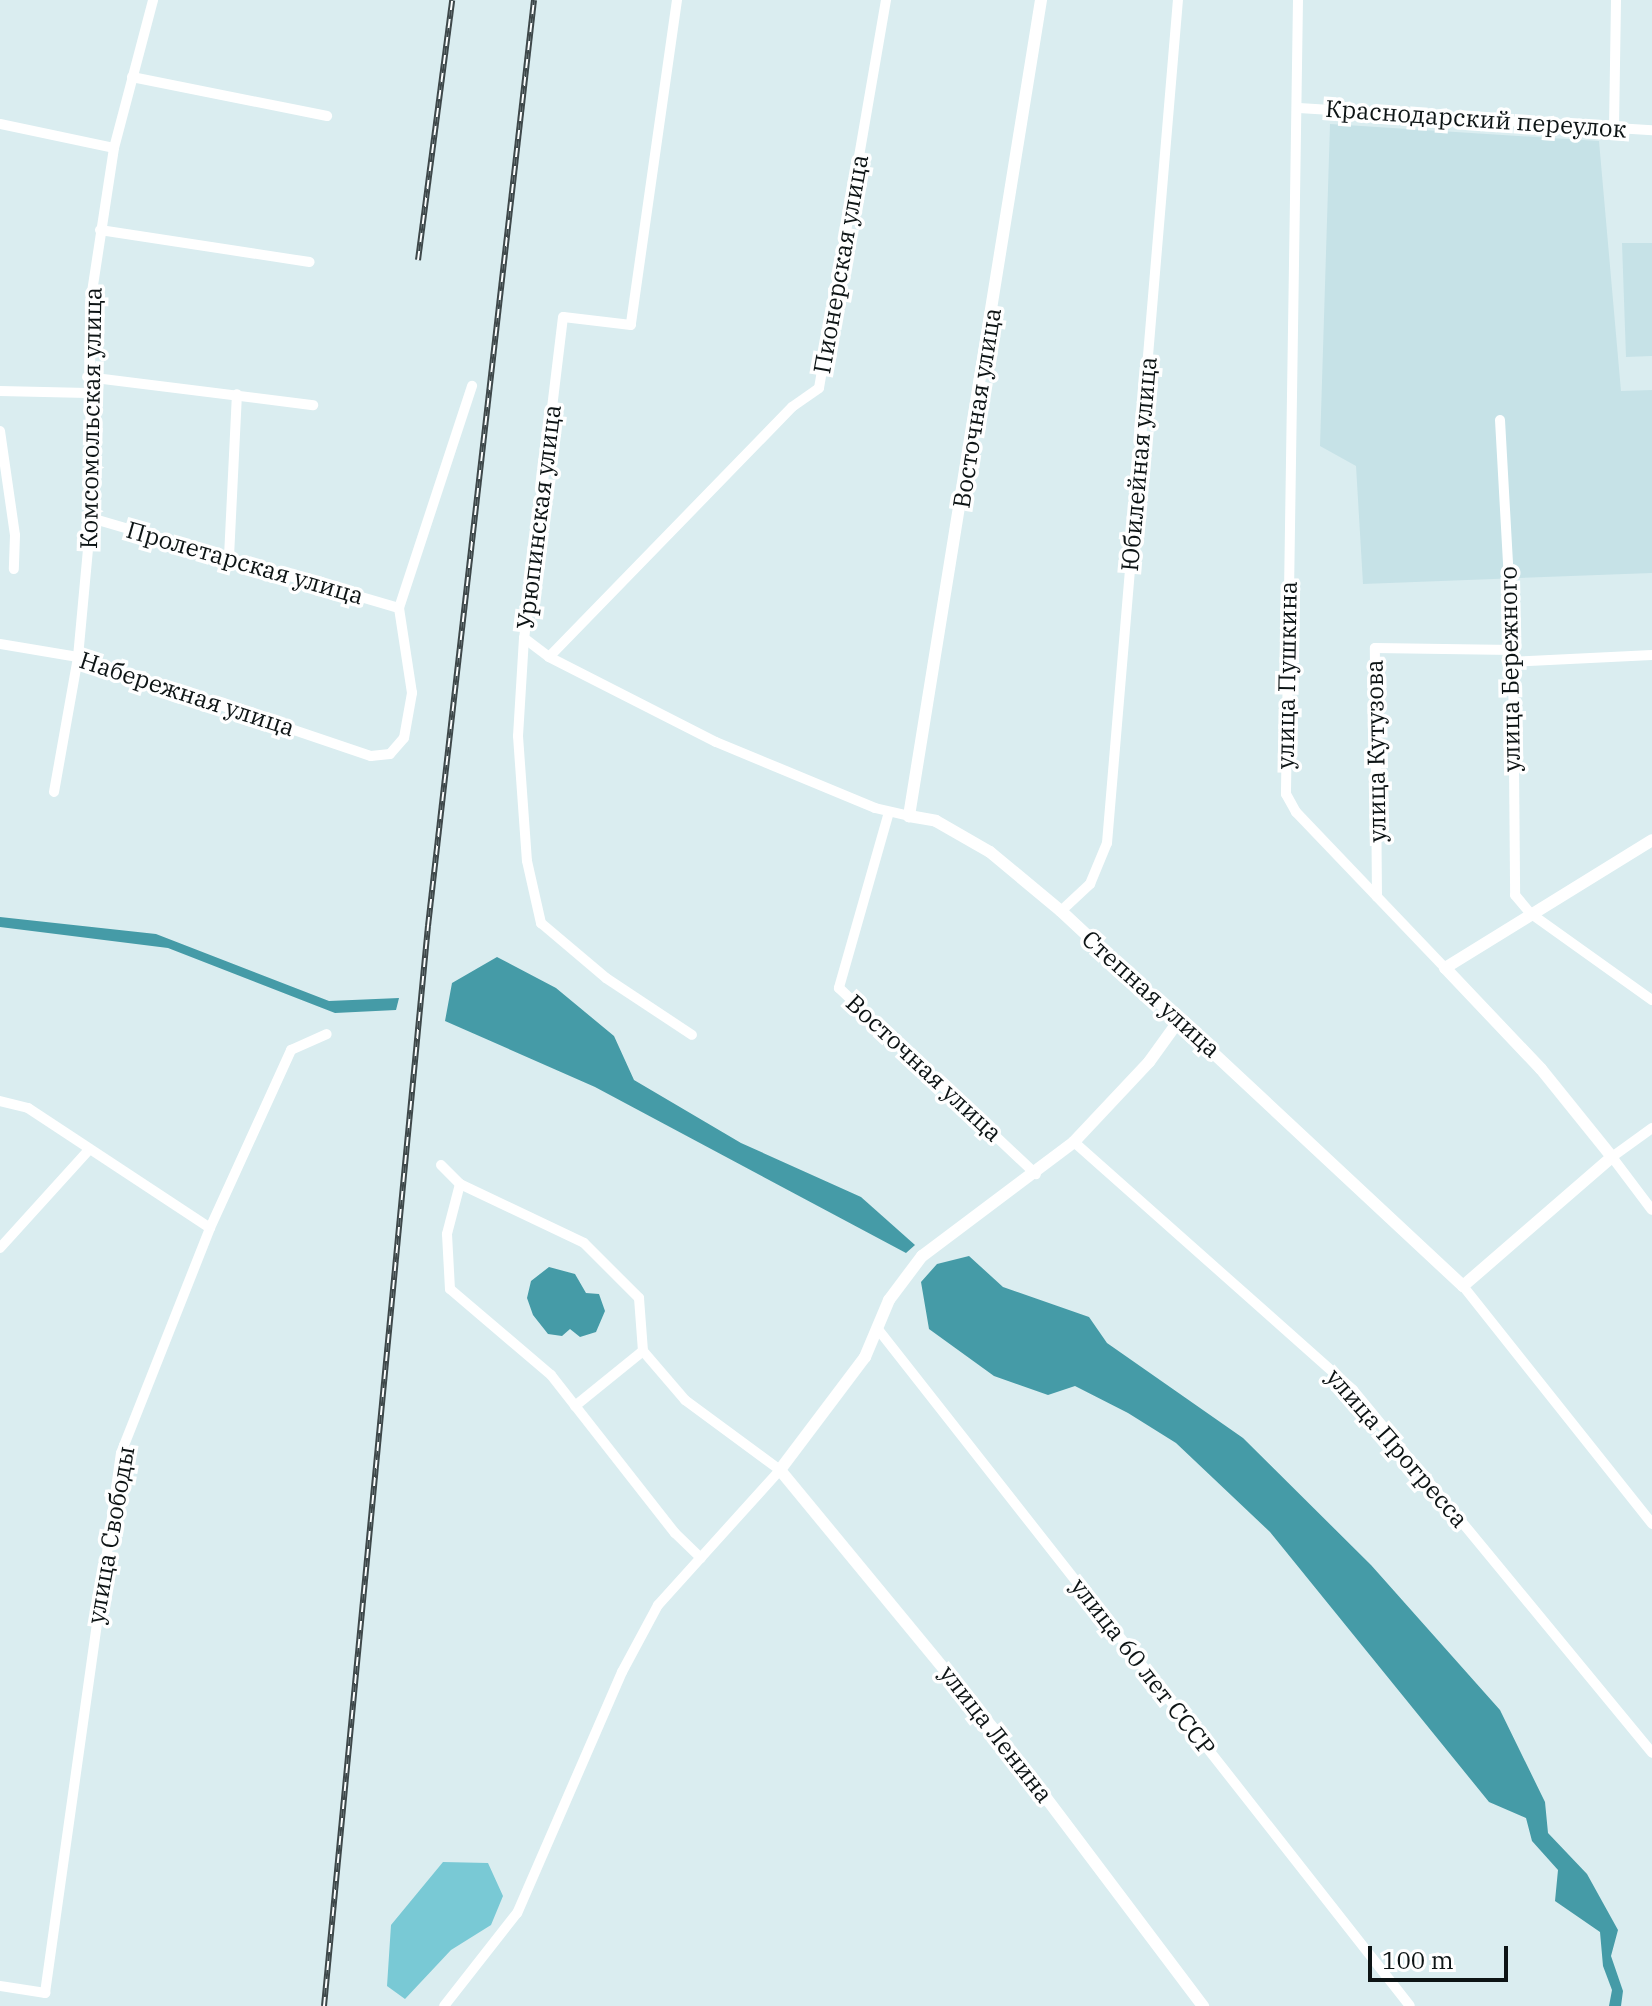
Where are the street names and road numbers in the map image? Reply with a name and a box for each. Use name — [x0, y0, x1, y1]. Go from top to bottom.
street label: Краснодарский переулок — [1324, 94, 1628, 144]
street label: Пионерская улица — [808, 152, 874, 376]
street label: Комсомольская улица — [74, 287, 108, 549]
street label: Восточная улица — [947, 306, 1007, 510]
street label: Юбилейная улица — [1115, 355, 1163, 573]
street label: Урюпинская улица — [511, 403, 567, 631]
street label: Пролетарская улица — [123, 515, 367, 611]
street label: улица Бережного — [1494, 566, 1526, 772]
street label: улица Пушкина — [1271, 581, 1303, 769]
street label: Набережная улица — [76, 646, 298, 742]
street label: улица Кутузова — [1360, 659, 1392, 843]
street label: Степная улица — [1076, 924, 1226, 1064]
street label: Восточная улица — [840, 988, 1008, 1148]
street label: улица Прогресса — [1320, 1363, 1474, 1533]
street label: улица Свободы — [81, 1444, 141, 1626]
street label: улица 60 лет СССР — [1065, 1572, 1221, 1762]
street label: улица Ленина — [933, 1660, 1059, 1808]

